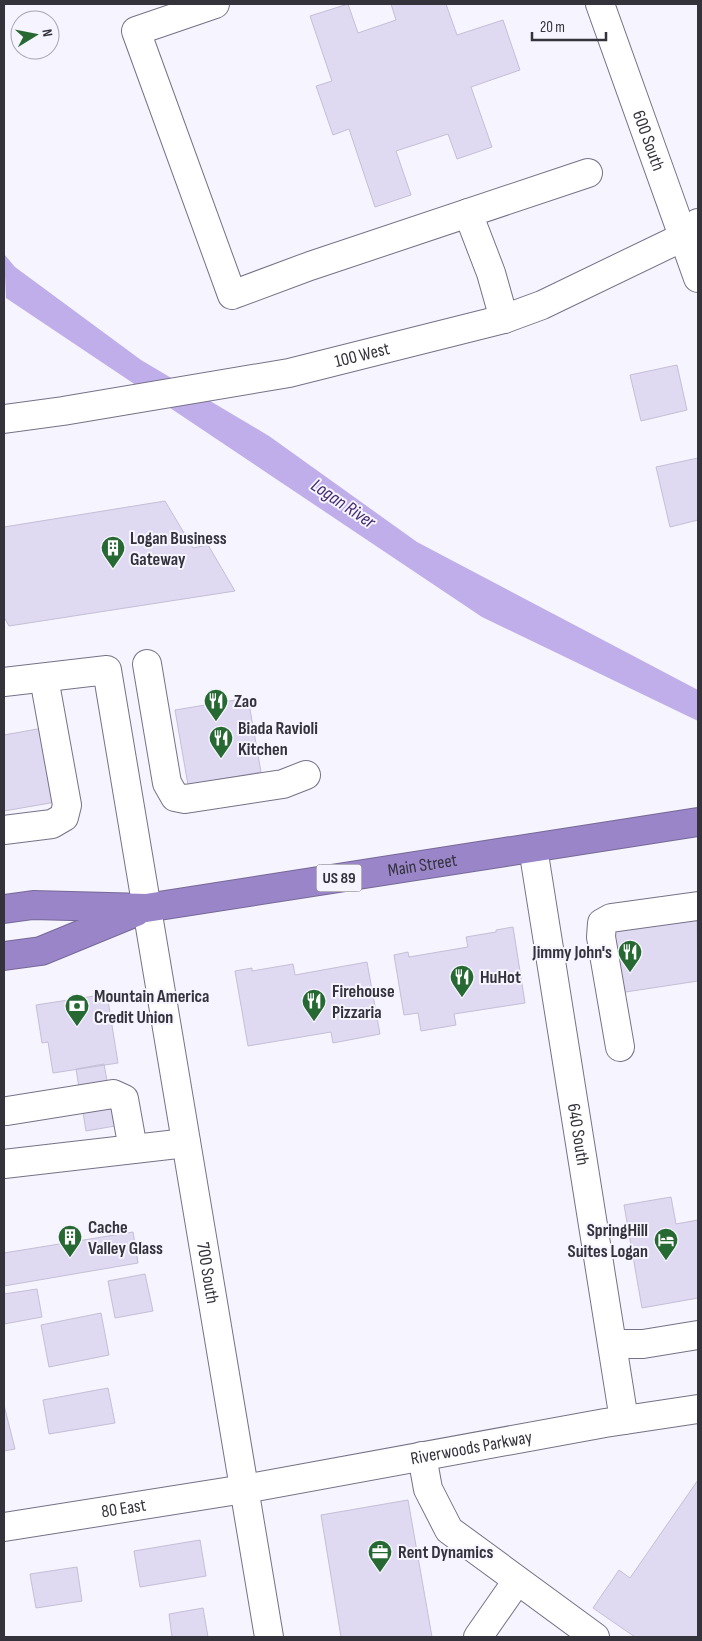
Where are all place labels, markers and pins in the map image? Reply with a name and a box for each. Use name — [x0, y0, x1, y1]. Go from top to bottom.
place label: Logan Business Gateway — [130, 528, 227, 570]
building icon: Logan Business Gateway — [100, 535, 126, 569]
restaurant icon: Zao — [203, 688, 229, 722]
place label: Zao — [234, 691, 257, 712]
place label: Biada Ravioli Kitchen — [238, 718, 318, 760]
restaurant icon: Biada Ravioli Kitchen — [208, 725, 234, 759]
restaurant icon: Jimmy John's — [617, 939, 643, 973]
place label: Jimmy John's — [532, 942, 612, 963]
restaurant icon: HuHot — [449, 964, 475, 998]
place label: HuHot — [480, 967, 521, 988]
place label: Firehouse Pizzaria — [332, 981, 395, 1023]
place label: Mountain America Credit Union — [94, 986, 209, 1028]
restaurant icon: Firehouse Pizzaria — [301, 988, 327, 1022]
bank icon: Mountain America Credit Union — [64, 993, 90, 1027]
place label: Cache Valley Glass — [88, 1217, 163, 1259]
place label: SpringHill Suites Logan — [568, 1220, 648, 1262]
building icon: Cache Valley Glass — [57, 1224, 83, 1258]
hotel icon: SpringHill Suites Logan — [653, 1227, 679, 1261]
office icon: Rent Dynamics — [367, 1539, 393, 1573]
place label: Rent Dynamics — [398, 1542, 494, 1563]

